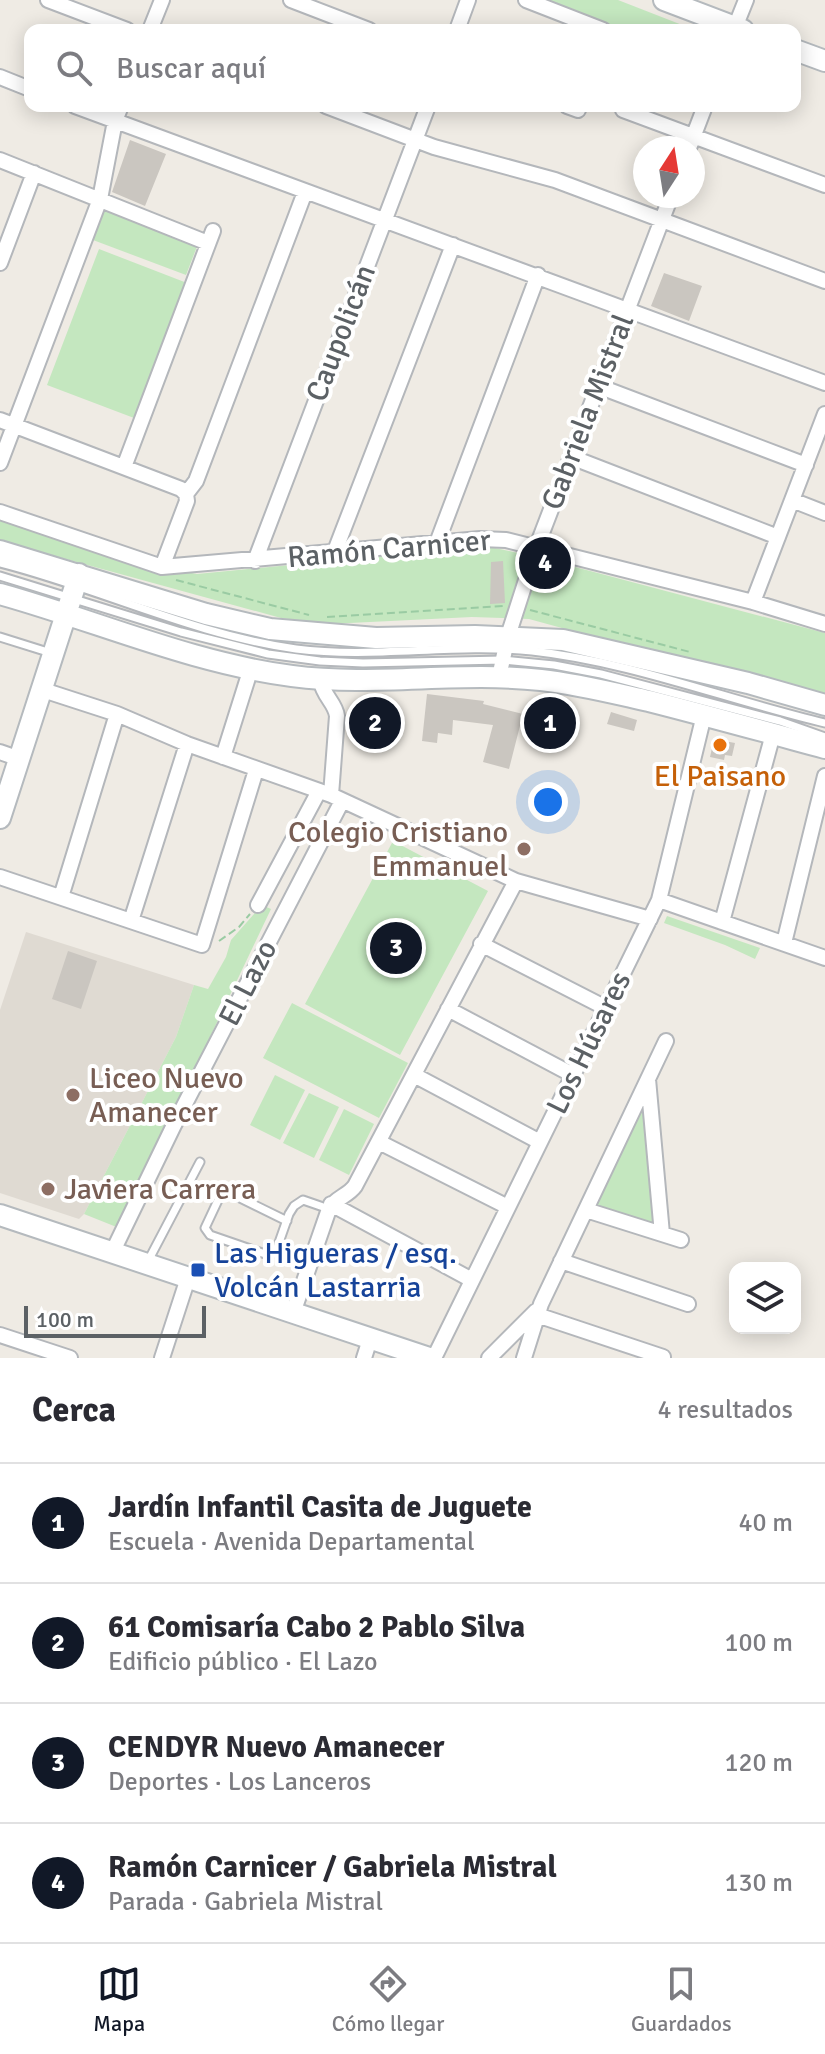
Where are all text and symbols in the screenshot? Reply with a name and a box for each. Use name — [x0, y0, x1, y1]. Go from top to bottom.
search box — [24, 24, 801, 112]
icon: search — [52, 46, 96, 90]
text: Buscar aquí — [116, 50, 266, 87]
north arrow — [633, 136, 705, 208]
street label: Caupolicán — [298, 259, 384, 407]
street label: Gabriela Mistral — [534, 309, 642, 515]
street label: Ramón Carnicer — [286, 522, 492, 576]
pin: 4 — [519, 533, 571, 593]
pin: 2 — [349, 693, 401, 753]
pin: 1 — [524, 693, 576, 753]
marker: El Paisano — [711, 736, 729, 754]
place label: El Paisano — [654, 758, 786, 795]
your location — [528, 782, 568, 822]
place label: Colegio Cristiano Emmanuel — [288, 814, 508, 885]
marker: Colegio Cristiano Emmanuel — [515, 840, 533, 858]
pin: 3 — [370, 918, 422, 978]
street label: El Lazo — [211, 934, 285, 1032]
street label: Los Húsares — [539, 966, 639, 1120]
place label: Liceo Nuevo Amanecer — [89, 1060, 244, 1131]
marker: Liceo Nuevo Amanecer — [64, 1086, 82, 1104]
place label: Javiera Carrera — [64, 1171, 256, 1208]
marker: Javiera Carrera — [39, 1180, 57, 1198]
place label: Las Higueras / esq. Volcán Lastarria — [214, 1235, 457, 1306]
marker: Las Higueras / esq. Volcán Lastarria — [189, 1261, 207, 1279]
map controls — [729, 1262, 801, 1334]
button: layers — [729, 1262, 801, 1334]
scale bar — [24, 1302, 206, 1338]
text: 100 m — [36, 1306, 94, 1333]
text: Cerca — [32, 1389, 116, 1431]
text: 4 resultados — [657, 1394, 793, 1426]
text: Jardín Infantil Casita de Juguete — [108, 1489, 532, 1526]
text: 1 — [51, 1507, 65, 1539]
text: 40 m — [738, 1507, 793, 1539]
text: Escuela · Avenida Departamental — [108, 1526, 475, 1558]
text: 61 Comisaría Cabo 2 Pablo Silva — [108, 1609, 525, 1646]
text: 2 — [51, 1627, 65, 1659]
text: 100 m — [724, 1627, 793, 1659]
text: Edificio público · El Lazo — [108, 1646, 378, 1678]
text: CENDYR Nuevo Amanecer — [108, 1729, 444, 1766]
text: 3 — [51, 1747, 65, 1779]
text: 120 m — [724, 1747, 793, 1779]
text: Deportes · Los Lanceros — [108, 1766, 371, 1798]
text: Ramón Carnicer / Gabriela Mistral — [108, 1849, 557, 1886]
text: 4 — [51, 1867, 65, 1899]
text: 130 m — [724, 1867, 793, 1899]
text: Parada · Gabriela Mistral — [108, 1886, 383, 1918]
tab: Mapa — [93, 1962, 145, 2037]
tab: Cómo llegar — [332, 1962, 444, 2037]
tab: Guardados — [631, 1962, 732, 2037]

